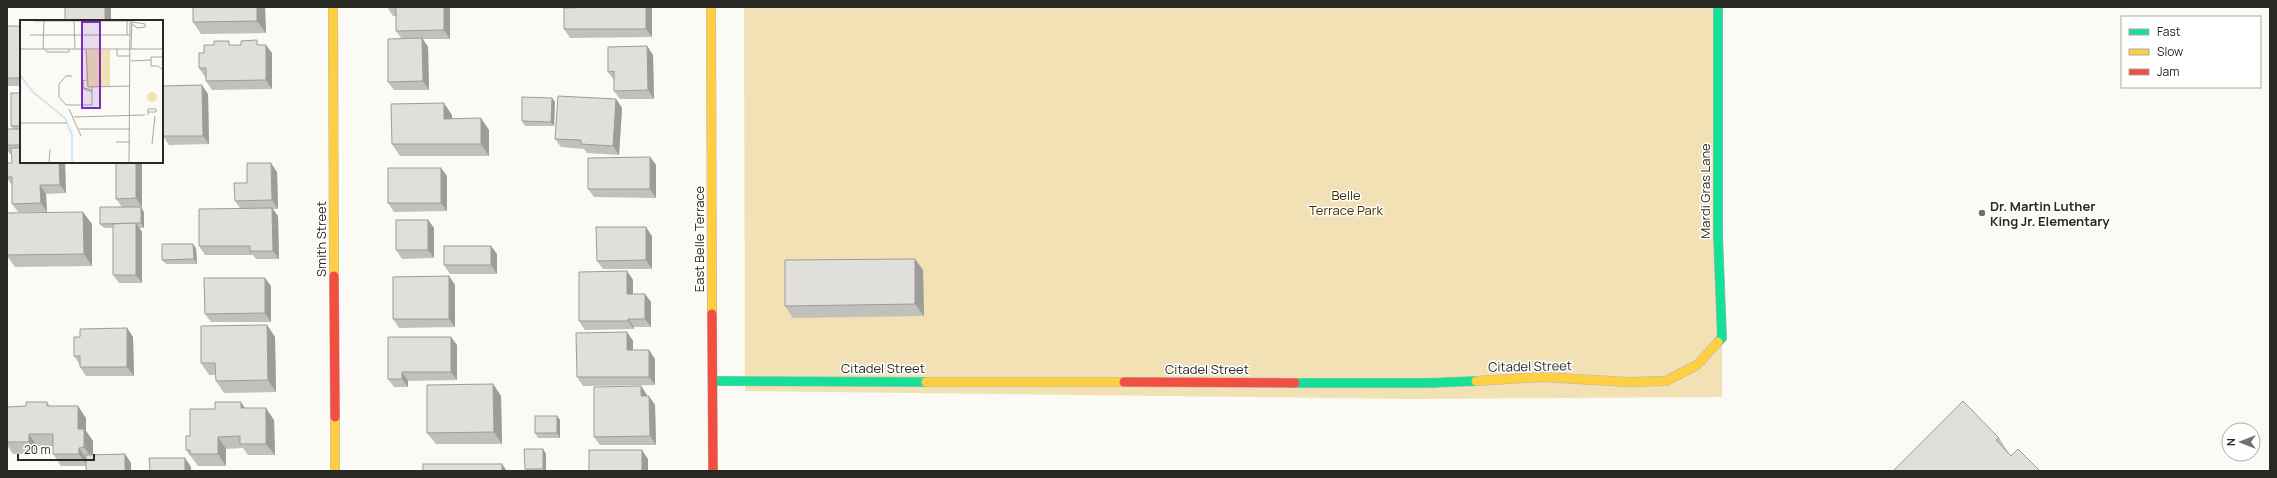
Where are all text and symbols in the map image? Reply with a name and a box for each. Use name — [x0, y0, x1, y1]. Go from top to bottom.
legend — [2121, 16, 2261, 88]
inset map — [20, 20, 163, 163]
text: Fast — [2157, 23, 2181, 40]
text: Slow — [2157, 43, 2183, 60]
text: Jam — [2157, 63, 2179, 80]
street label: Mardi Gras Lane — [1696, 143, 1714, 239]
street label: East Belle Terrace — [690, 185, 708, 292]
park label: Belle Terrace Park — [1309, 186, 1383, 219]
place label: Dr. Martin Luther King Jr. Elementary — [1990, 197, 2110, 230]
street label: Smith Street — [312, 201, 330, 277]
marker: Dr. Martin Luther King Jr. Elementary — [1977, 208, 1987, 218]
street label: Citadel Street — [1488, 356, 1572, 376]
street label: Citadel Street — [841, 359, 925, 377]
street label: Citadel Street — [1165, 360, 1249, 378]
north arrow — [2221, 422, 2261, 462]
scale bar — [18, 436, 94, 462]
text: N — [2223, 438, 2238, 446]
text: 20 m — [24, 441, 51, 458]

